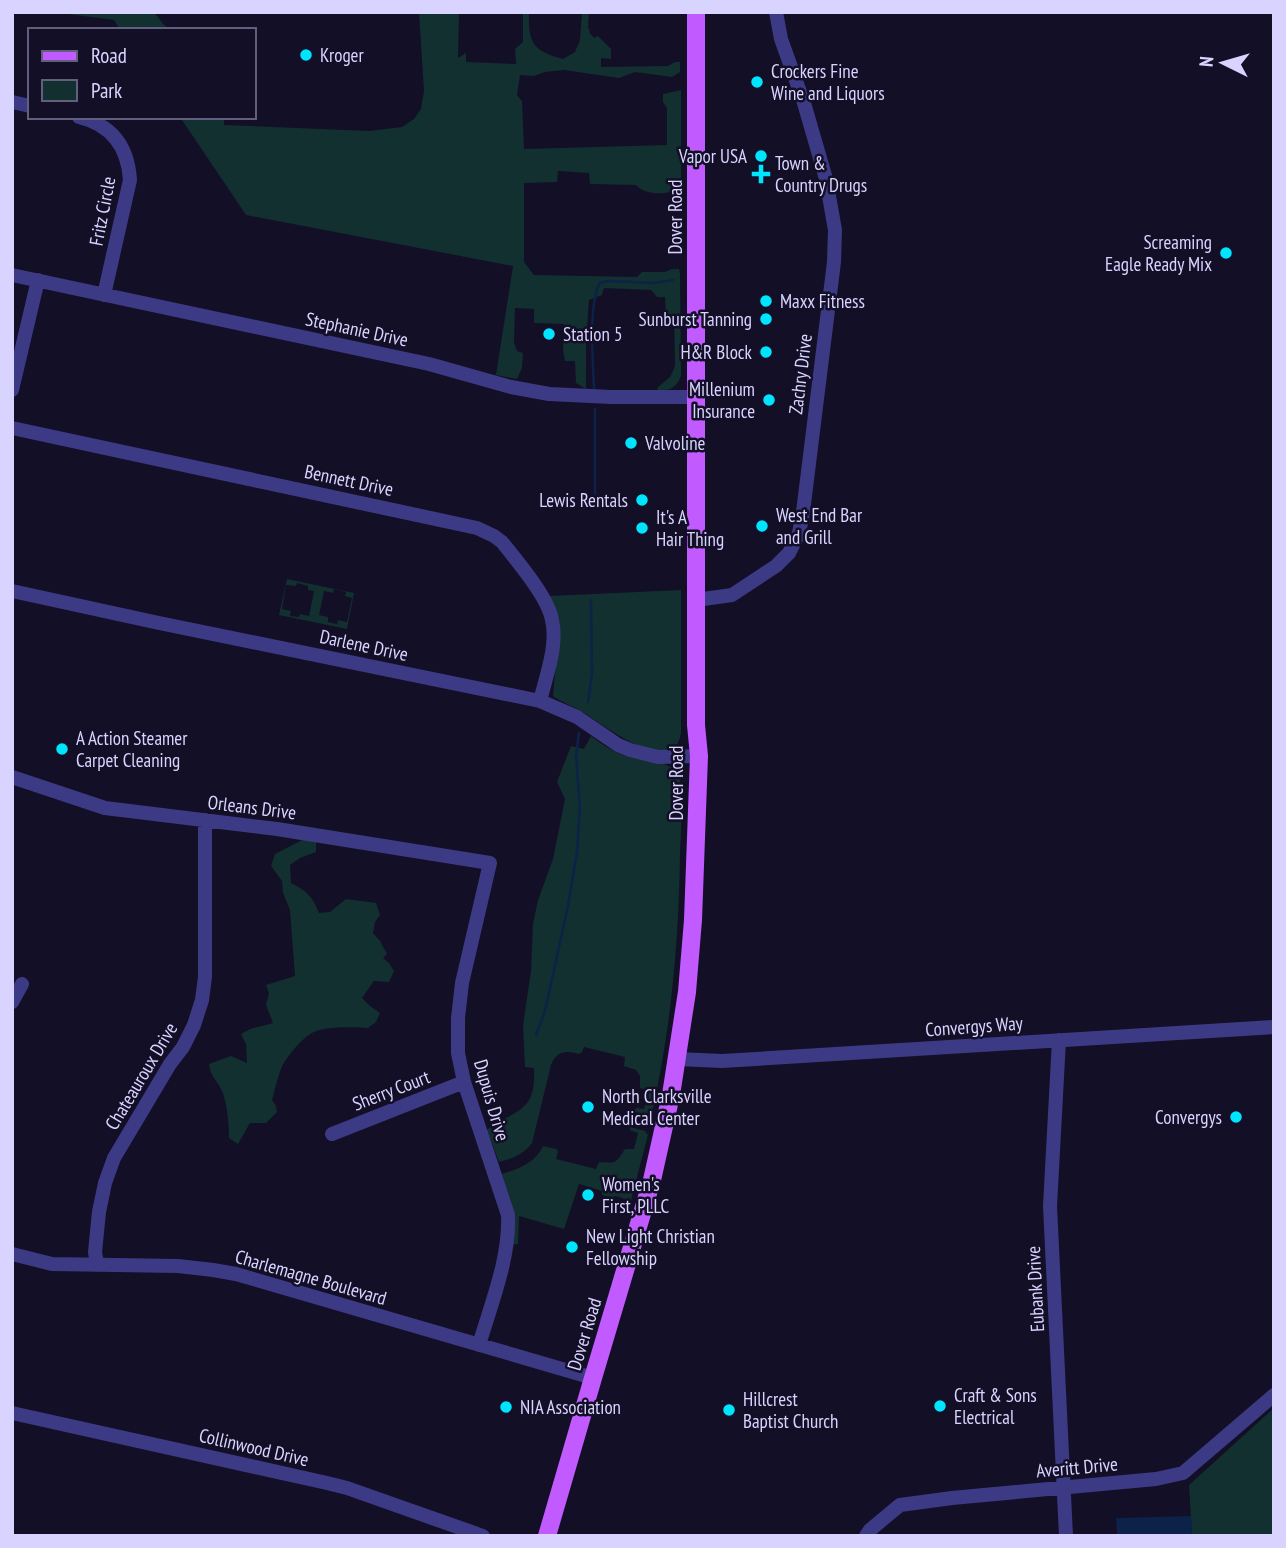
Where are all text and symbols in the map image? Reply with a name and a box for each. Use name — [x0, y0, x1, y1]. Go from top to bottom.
legend — [28, 28, 256, 119]
north arrow — [1188, 28, 1258, 98]
text: Road — [91, 42, 127, 69]
place label: Kroger — [320, 43, 364, 67]
marker: Kroger — [298, 47, 314, 63]
text: N — [1194, 55, 1218, 68]
place label: Crockers Fine Wine and Liquors — [771, 59, 885, 105]
marker: Crockers Fine Wine and Liquors — [749, 74, 765, 90]
text: Park — [91, 77, 122, 104]
place label: Vapor USA — [678, 144, 747, 168]
marker: Vapor USA — [753, 148, 769, 164]
place label: Town & Country Drugs — [775, 151, 867, 197]
marker: Town & Country Drugs — [753, 166, 769, 182]
street label: Fritz Circle — [84, 174, 120, 248]
street label: Dover Road — [663, 180, 687, 254]
place label: Screaming Eagle Ready Mix — [1105, 230, 1212, 276]
marker: Screaming Eagle Ready Mix — [1218, 245, 1234, 261]
place label: Maxx Fitness — [780, 289, 865, 313]
marker: Maxx Fitness — [758, 293, 774, 309]
street label: Stephanie Drive — [304, 306, 411, 352]
place label: Sunburst Tanning — [639, 307, 752, 331]
marker: Sunburst Tanning — [758, 311, 774, 327]
place label: Station 5 — [563, 322, 622, 346]
marker: Station 5 — [541, 326, 557, 342]
street label: Zachry Drive — [783, 332, 817, 416]
place label: H&R Block — [680, 340, 753, 364]
marker: H&R Block — [758, 344, 774, 360]
place label: Millenium Insurance — [689, 377, 755, 423]
marker: Millenium Insurance — [761, 392, 777, 408]
place label: Valvoline — [644, 431, 706, 455]
marker: Valvoline — [623, 435, 639, 451]
street label: Bennett Drive — [302, 459, 396, 501]
place label: Lewis Rentals — [539, 488, 628, 512]
marker: Lewis Rentals — [634, 492, 650, 508]
place label: West End Bar and Grill — [776, 503, 863, 549]
place label: It's A Hair Thing — [656, 505, 724, 551]
marker: West End Bar and Grill — [754, 518, 770, 534]
marker: It's A Hair Thing — [634, 520, 650, 536]
street label: Darlene Drive — [318, 624, 411, 666]
place label: A Action Steamer Carpet Cleaning — [76, 726, 188, 772]
marker: A Action Steamer Carpet Cleaning — [54, 741, 70, 757]
street label: Dover Road — [664, 746, 688, 820]
street label: Orleans Drive — [206, 790, 298, 824]
street label: Convergys Way — [925, 1011, 1024, 1041]
street label: Chateauroux Drive — [100, 1018, 183, 1134]
street label: Dupuis Drive — [469, 1056, 515, 1144]
street label: Sherry Court — [349, 1064, 434, 1116]
place label: North Clarksville Medical Center — [602, 1084, 712, 1130]
marker: North Clarksville Medical Center — [580, 1099, 596, 1115]
place label: Convergys — [1155, 1105, 1222, 1129]
marker: Convergys — [1228, 1109, 1244, 1125]
place label: Women's First, PLLC — [602, 1172, 669, 1218]
marker: Women's First, PLLC — [580, 1187, 596, 1203]
place label: New Light Christian Fellowship — [586, 1224, 715, 1270]
marker: New Light Christian Fellowship — [564, 1239, 580, 1255]
street label: Charlemagne Boulevard — [233, 1244, 389, 1310]
street label: Eubank Drive — [1021, 1245, 1049, 1333]
street label: Dover Road — [562, 1295, 606, 1373]
place label: Craft & Sons Electrical — [954, 1383, 1037, 1429]
place label: Hillcrest Baptist Church — [743, 1387, 838, 1433]
place label: NIA Association — [520, 1395, 621, 1419]
marker: Craft & Sons Electrical — [932, 1398, 948, 1414]
marker: NIA Association — [498, 1399, 514, 1415]
marker: Hillcrest Baptist Church — [721, 1402, 737, 1418]
street label: Collinwood Drive — [197, 1423, 311, 1471]
street label: Averitt Drive — [1035, 1451, 1119, 1483]

